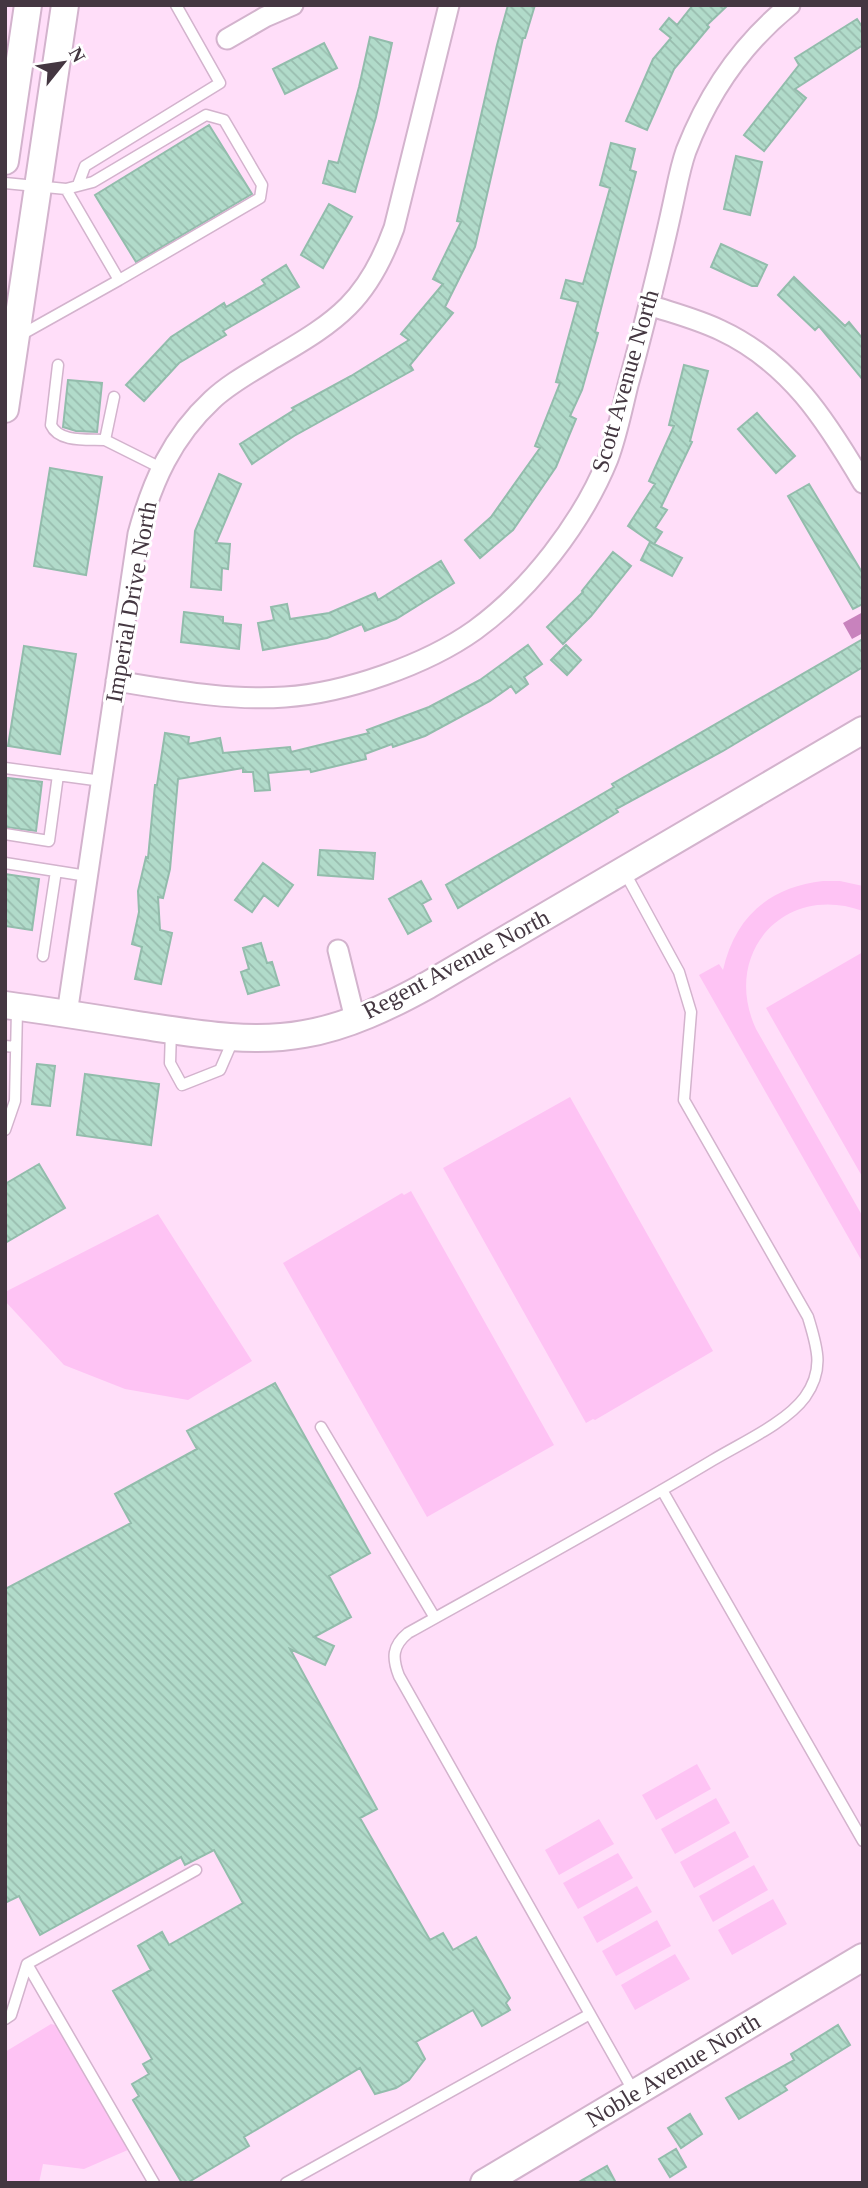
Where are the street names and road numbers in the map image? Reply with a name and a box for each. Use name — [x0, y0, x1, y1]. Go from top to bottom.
street label: Scott Avenue North — [586, 287, 664, 475]
street label: Imperial Drive North — [100, 499, 162, 705]
street label: Regent Avenue North — [358, 904, 554, 1024]
street label: Noble Avenue North — [581, 2008, 765, 2132]

